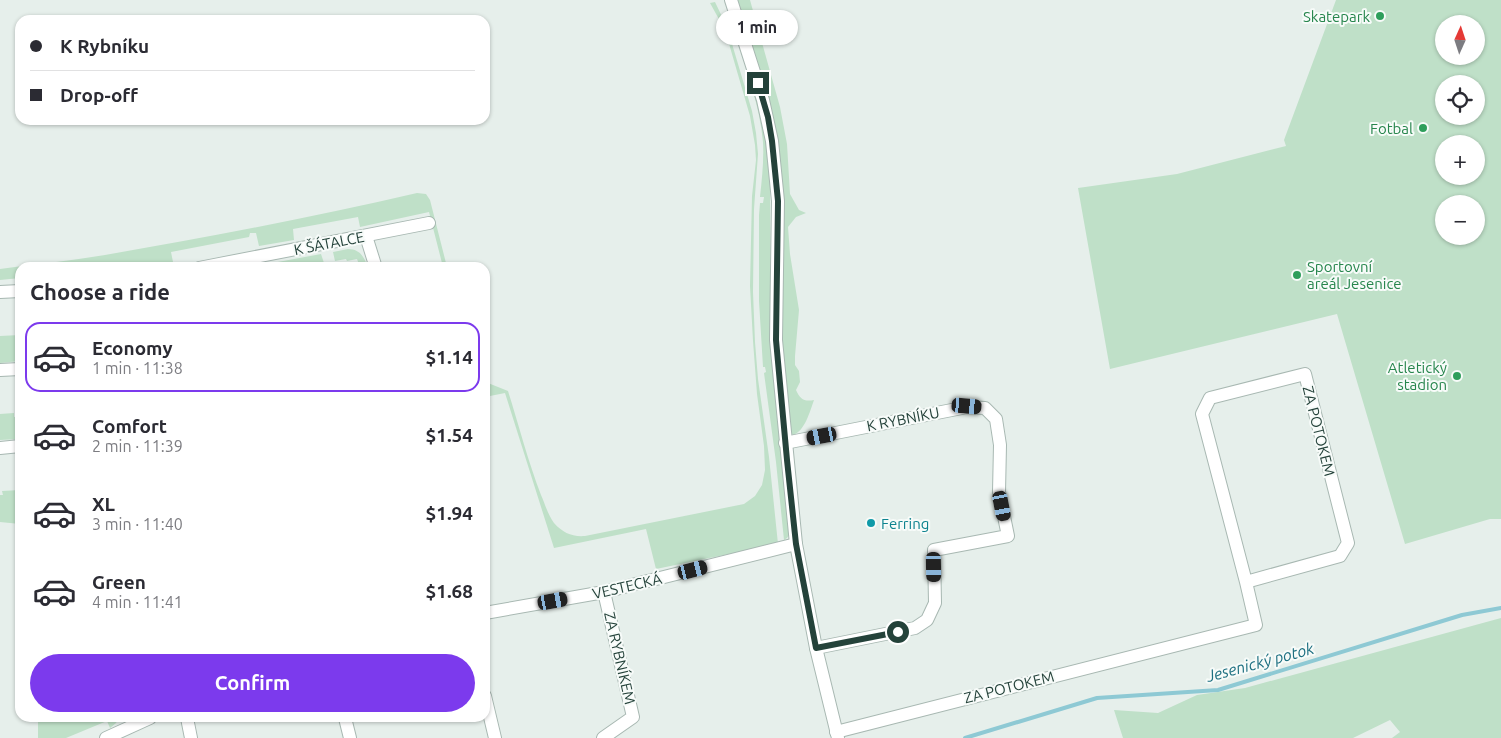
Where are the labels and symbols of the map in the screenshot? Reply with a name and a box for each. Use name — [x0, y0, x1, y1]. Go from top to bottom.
place label: Skatepark — [1303, 8, 1370, 25]
marker: Skatepark — [1374, 10, 1386, 22]
callout: 1 min — [717, 11, 799, 46]
north arrow — [1435, 15, 1485, 65]
route end — [747, 72, 769, 94]
place label: Fotbal — [1370, 120, 1413, 137]
marker: Fotbal — [1417, 122, 1429, 134]
street label: K ŠÁTALCE — [292, 228, 366, 258]
place label: Sportovní areál Jesenice — [1307, 258, 1402, 292]
marker: Sportovní areál Jesenice — [1291, 269, 1303, 281]
place label: Atletický stadion — [1388, 359, 1447, 393]
marker: Atletický stadion — [1451, 370, 1463, 382]
street label: ZA POTOKEM — [1300, 384, 1338, 478]
car — [951, 397, 982, 415]
street label: K RYBNÍKU — [865, 404, 941, 434]
car — [805, 426, 838, 446]
car — [991, 490, 1012, 522]
place label: Ferring — [881, 515, 929, 532]
marker: Ferring — [865, 517, 877, 529]
car — [926, 552, 941, 582]
car — [676, 559, 709, 581]
street label: VESTECKÁ — [591, 570, 664, 602]
car — [536, 591, 569, 611]
street label: ZA RYBNÍKEM — [601, 610, 639, 706]
route start — [887, 621, 909, 643]
water label: Jesenický potok — [1203, 639, 1316, 685]
street label: ZA POTOKEM — [962, 668, 1056, 706]

